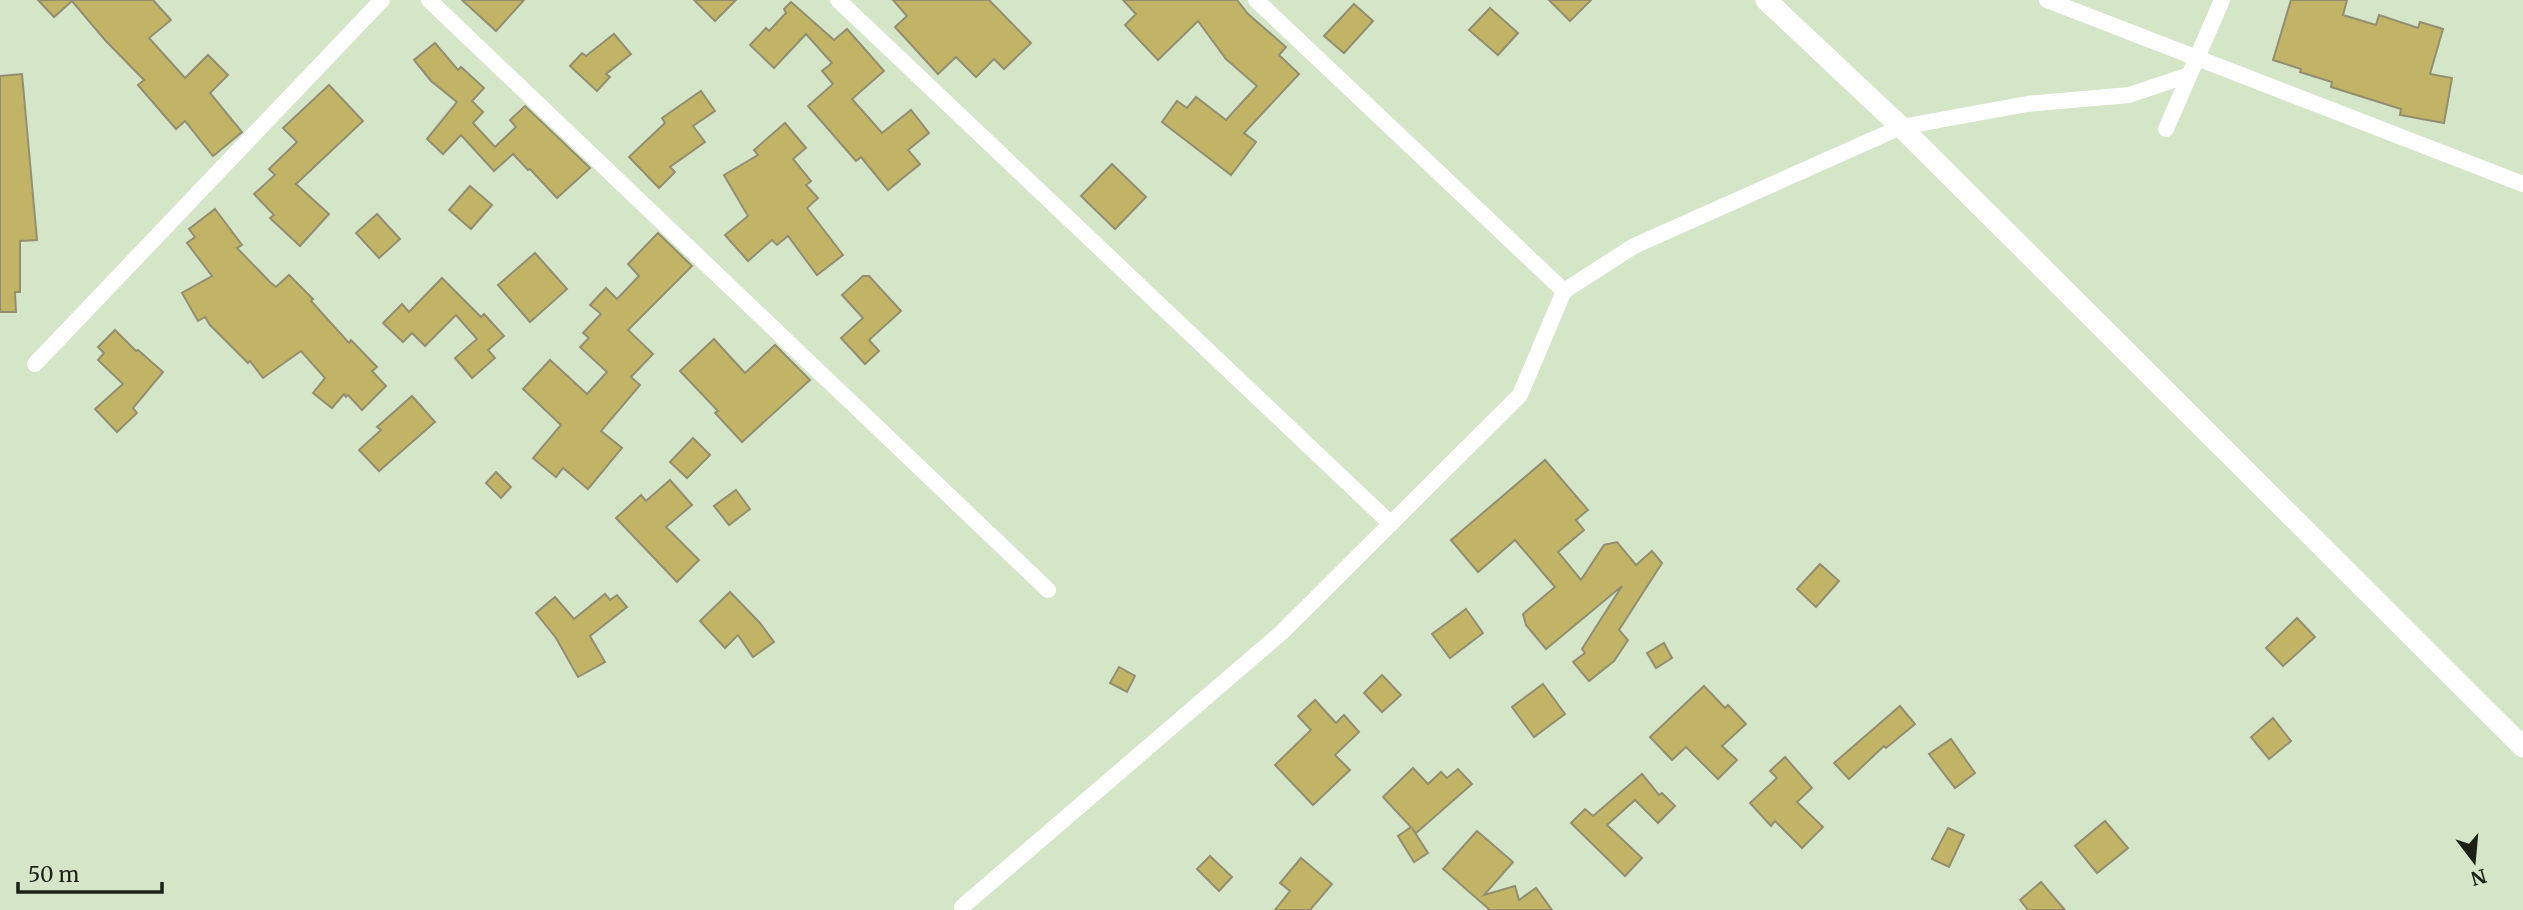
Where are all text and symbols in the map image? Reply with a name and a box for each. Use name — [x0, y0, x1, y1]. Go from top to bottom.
north arrow — [2439, 826, 2509, 896]
scale bar — [18, 850, 161, 894]
text: 50 m — [28, 861, 79, 888]
text: N — [2468, 864, 2489, 891]

